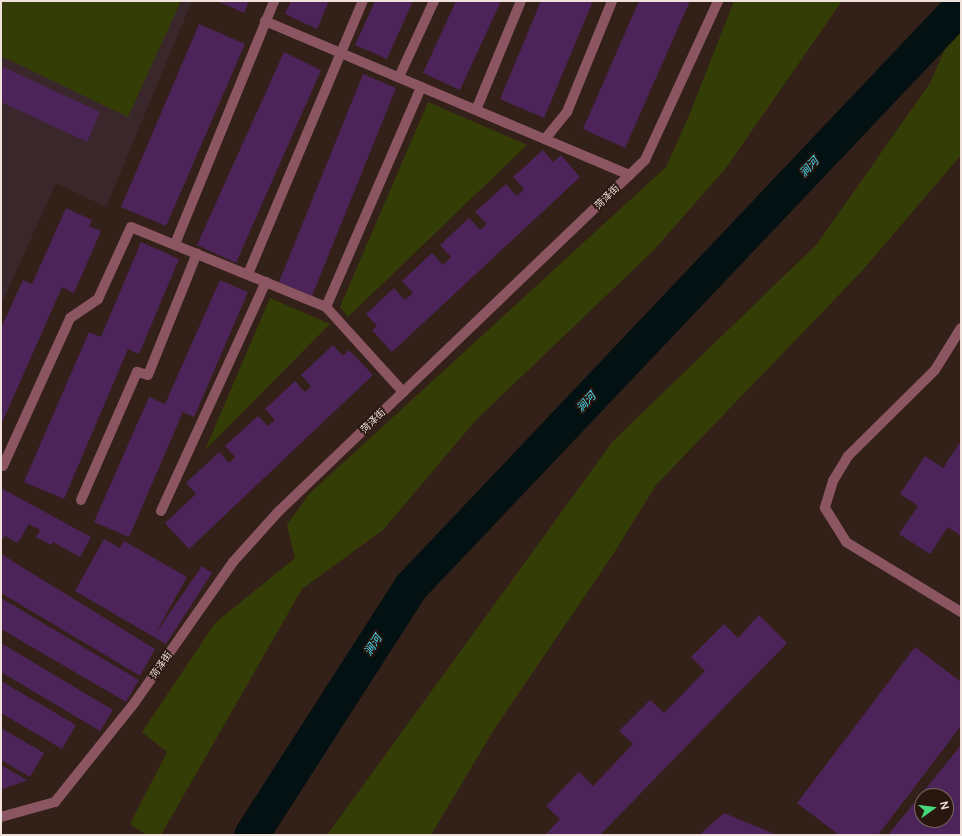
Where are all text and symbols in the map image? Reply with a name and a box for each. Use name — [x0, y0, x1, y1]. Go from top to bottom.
water label: 涧河 — [797, 154, 821, 180]
street label: 菏泽街 — [592, 182, 622, 212]
water label: 涧河 — [574, 389, 598, 415]
street label: 菏泽街 — [358, 406, 388, 436]
water label: 涧河 — [361, 632, 385, 658]
street label: 菏泽街 — [147, 649, 175, 681]
north arrow — [914, 788, 954, 828]
text: N — [937, 800, 953, 811]

